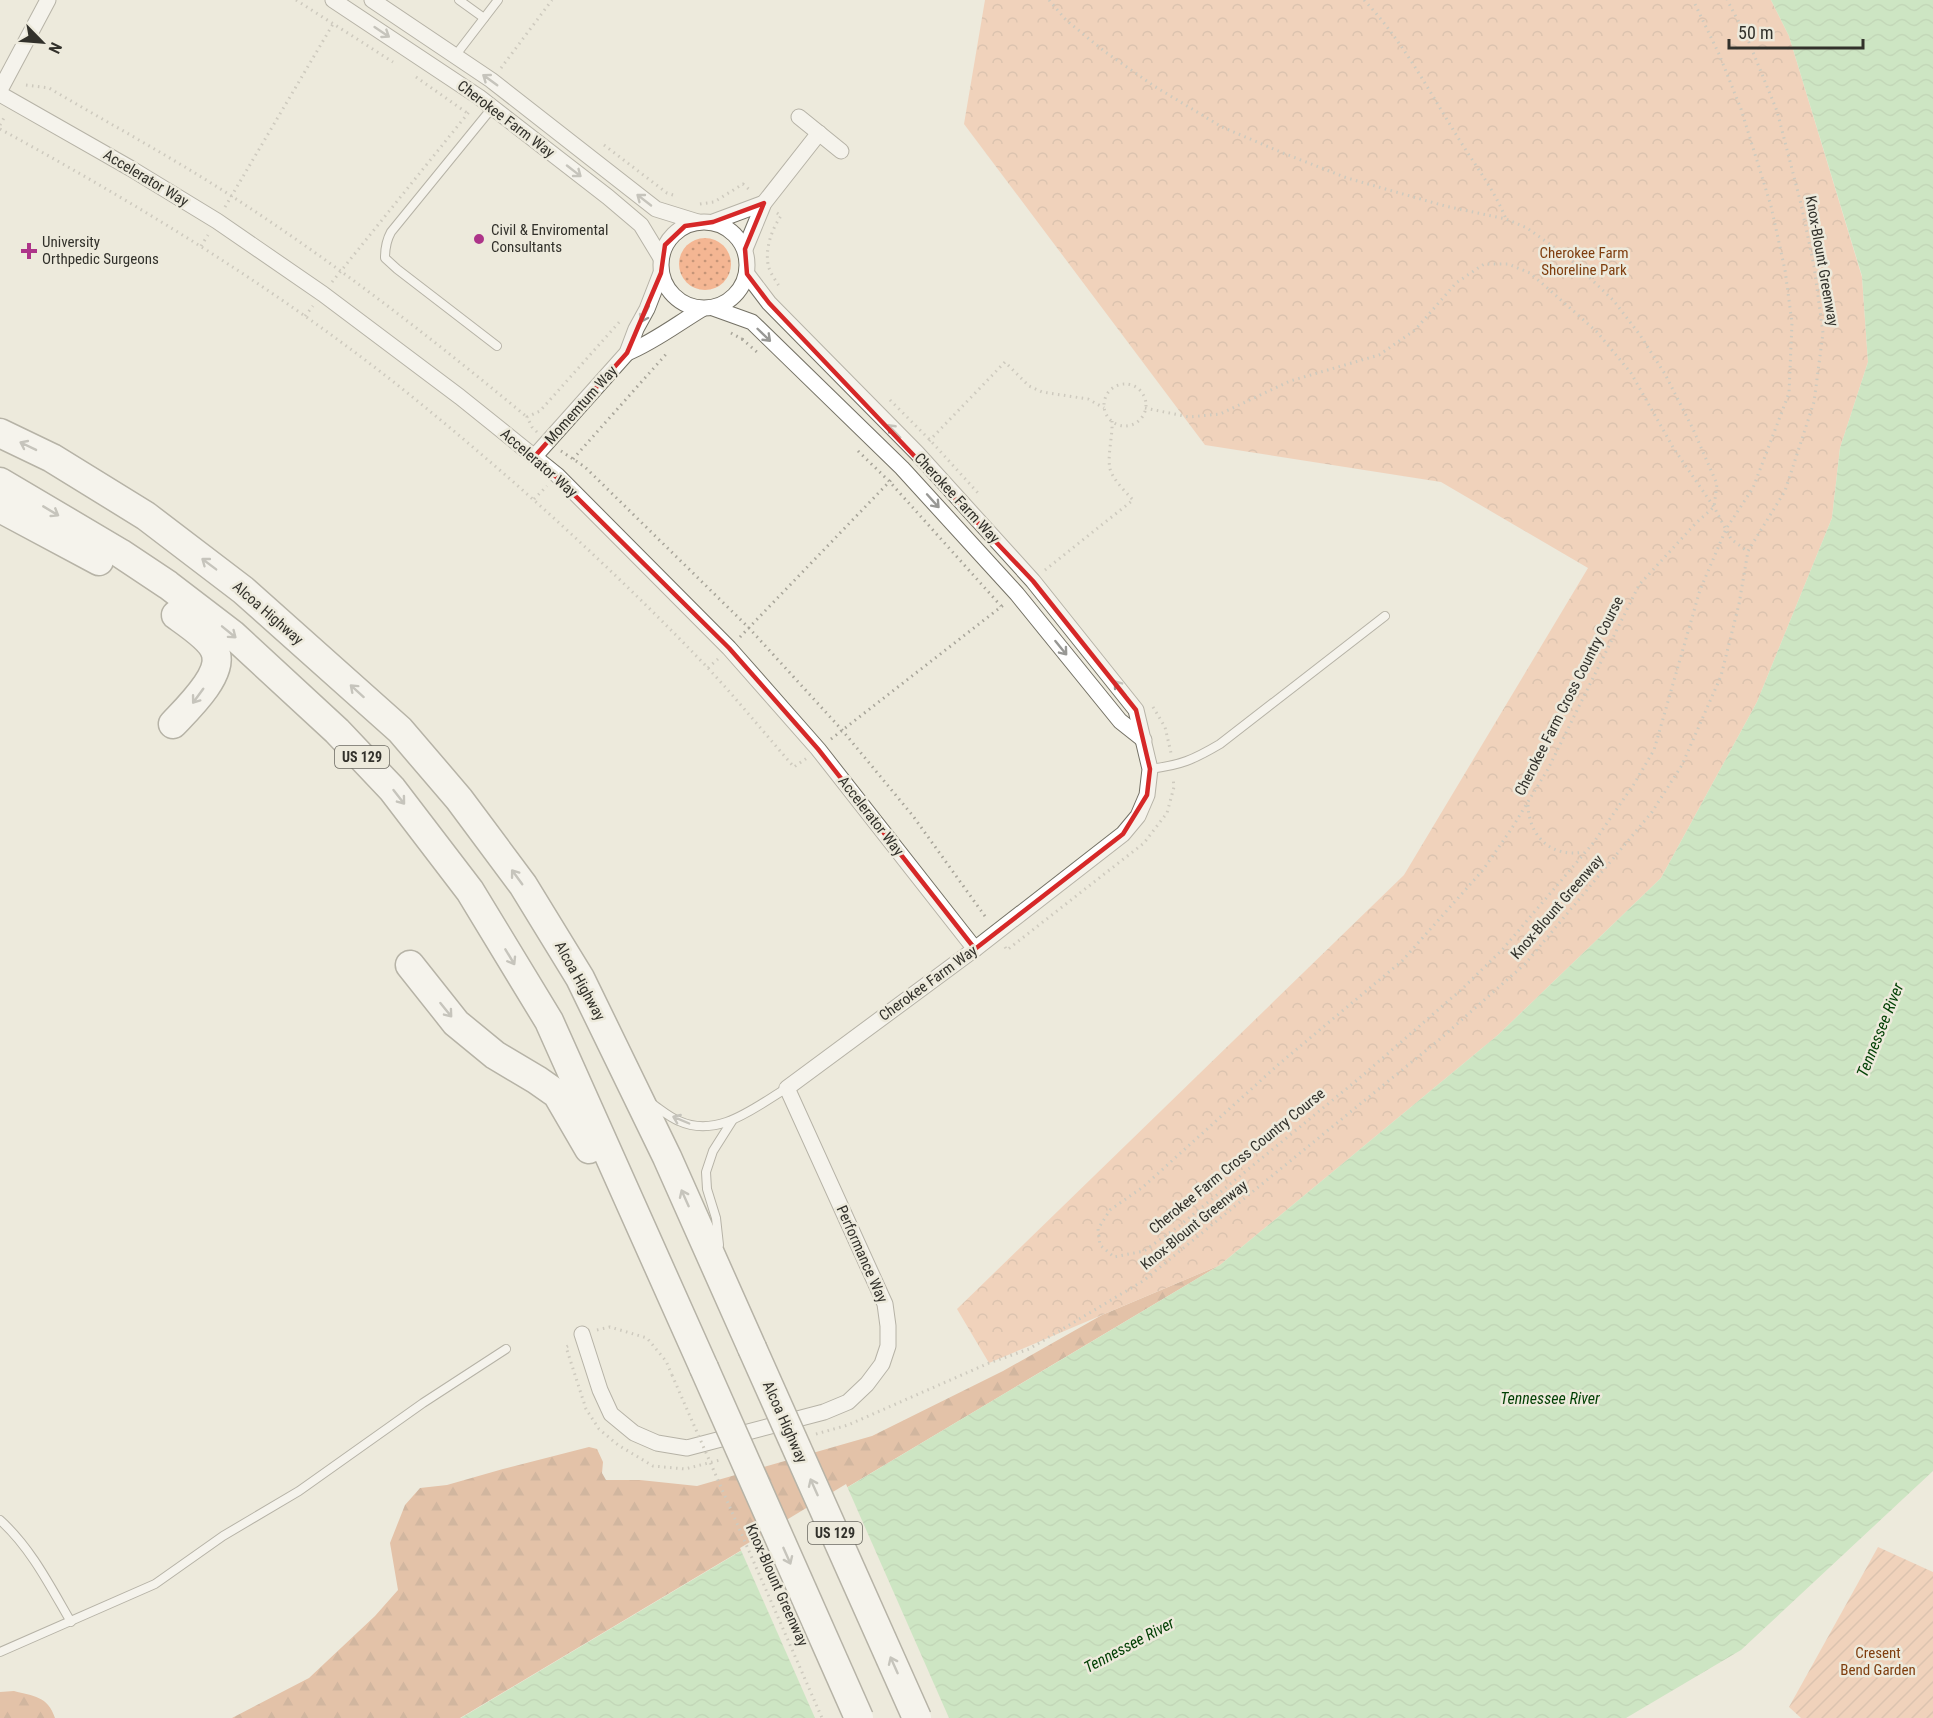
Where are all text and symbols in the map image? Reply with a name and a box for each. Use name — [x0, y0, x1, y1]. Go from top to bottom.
north arrow — [12, 12, 72, 72]
scale bar — [1729, 12, 1862, 50]
text: 50 m — [1738, 22, 1773, 43]
one-way arrow — [373, 26, 389, 38]
text: N — [44, 40, 66, 57]
one-way arrow — [483, 74, 499, 86]
street label: Cherokee Farm Way — [454, 77, 558, 161]
street label: Accelerator Way — [100, 146, 192, 210]
one-way arrow — [566, 164, 582, 177]
one-way arrow — [637, 193, 653, 206]
street label: Knox-Blount Greenway — [1802, 194, 1842, 328]
place label: Civil & Enviromental Consultants — [491, 221, 608, 256]
marker: Civil & Enviromental Consultants — [472, 232, 486, 246]
place label: University Orthpedic Surgeons — [42, 233, 159, 268]
marker: University Orthpedic Surgeons — [20, 242, 38, 260]
park label: Cherokee Farm Shoreline Park — [1540, 244, 1628, 279]
one-way arrow — [638, 304, 650, 322]
one-way arrow — [757, 327, 772, 342]
street label: Momemtum Way — [541, 362, 621, 448]
one-way arrow — [887, 423, 902, 438]
street label: Accelerator Way — [497, 425, 581, 501]
one-way arrow — [20, 440, 38, 452]
street label: Cherokee Farm Way — [911, 449, 1003, 547]
one-way arrow — [926, 493, 940, 508]
one-way arrow — [42, 505, 59, 517]
one-way arrow — [201, 557, 217, 570]
street label: Alcoa Highway — [229, 577, 307, 649]
street label: Cherokee Farm Cross Country Course — [1511, 593, 1627, 799]
one-way arrow — [221, 626, 237, 639]
one-way arrow — [1055, 640, 1068, 656]
one-way arrow — [1113, 680, 1126, 696]
one-way arrow — [350, 684, 365, 698]
one-way arrow — [192, 688, 205, 704]
road number: US 129 — [335, 746, 389, 768]
street label: Accelerator Way — [834, 773, 908, 859]
one-way arrow — [392, 789, 405, 805]
street label: Knox-Blount Greenway — [1507, 851, 1607, 963]
one-way arrow — [511, 870, 523, 886]
street label: Alcoa Highway — [551, 938, 609, 1024]
street label: Cherokee Farm Way — [875, 941, 981, 1025]
one-way arrow — [505, 948, 517, 965]
water label: Tennessee River — [1853, 979, 1908, 1080]
one-way arrow — [440, 1002, 453, 1018]
street label: Cherokee Farm Cross Country Course — [1145, 1084, 1329, 1238]
one-way arrow — [672, 1114, 690, 1126]
street label: Knox-Blount Greenway — [1137, 1176, 1251, 1274]
one-way arrow — [679, 1190, 691, 1208]
street label: Performance Way — [833, 1203, 891, 1305]
street label: Alcoa Highway — [759, 1378, 811, 1466]
water label: Tennessee River — [1500, 1389, 1601, 1408]
one-way arrow — [808, 1478, 819, 1496]
street label: Knox-Blount Greenway — [742, 1521, 812, 1649]
road number: US 129 — [808, 1522, 862, 1544]
one-way arrow — [782, 1546, 793, 1564]
water label: Tennessee River — [1081, 1613, 1179, 1677]
park label: Cresent Bend Garden — [1840, 1644, 1916, 1679]
one-way arrow — [887, 1656, 899, 1674]

